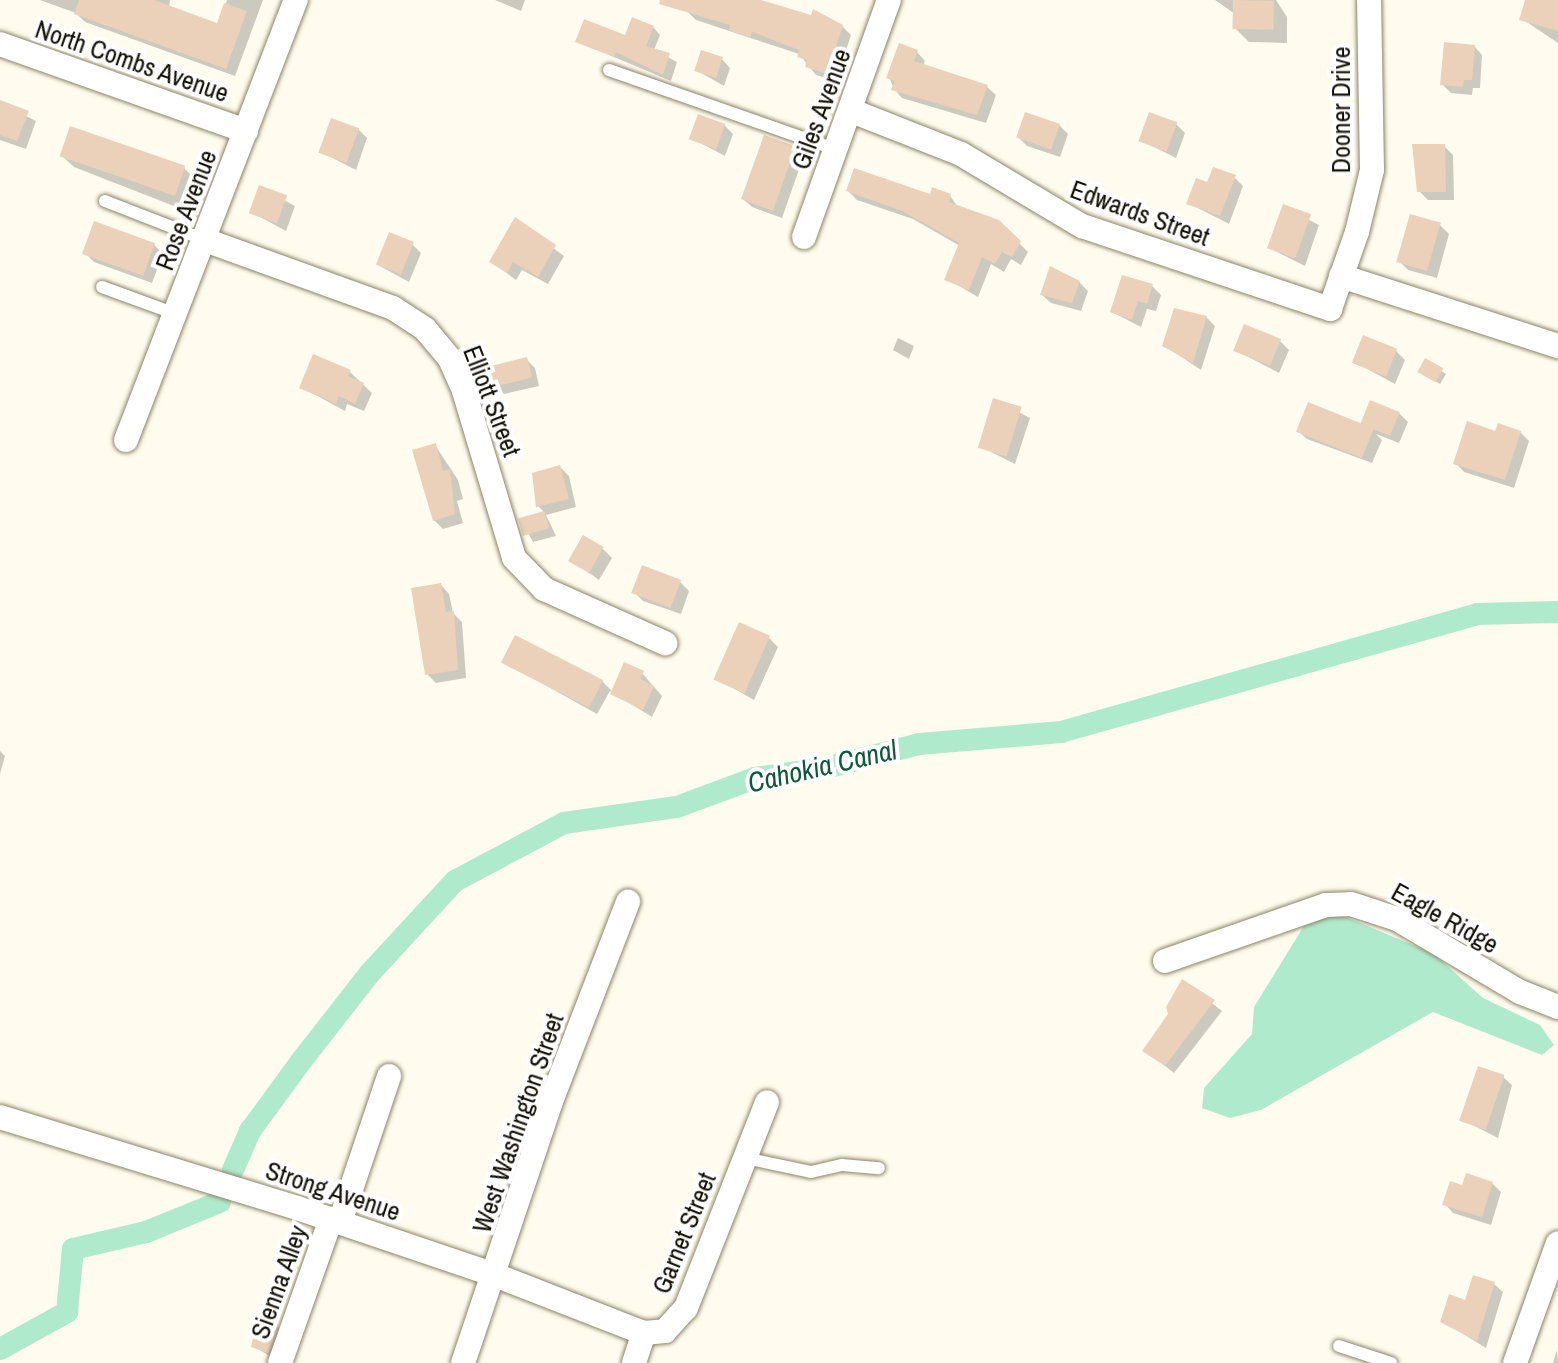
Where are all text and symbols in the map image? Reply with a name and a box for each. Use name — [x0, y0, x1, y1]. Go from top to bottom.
street label: North Combs Avenue — [31, 13, 233, 109]
street label: Giles Avenue — [785, 44, 857, 174]
street label: Dooner Drive — [1325, 47, 1357, 173]
street label: Rose Avenue — [149, 145, 223, 275]
street label: Edwards Street — [1066, 173, 1214, 253]
street label: Elliott Street — [457, 341, 527, 461]
water label: Cahokia Canal — [744, 733, 900, 799]
street label: Eagle Ridge — [1386, 876, 1504, 960]
street label: West Washington Street — [466, 1009, 570, 1237]
street label: Strong Avenue — [261, 1154, 405, 1228]
street label: Garnet Street — [646, 1168, 722, 1298]
street label: Sienna Alley — [244, 1220, 314, 1344]

